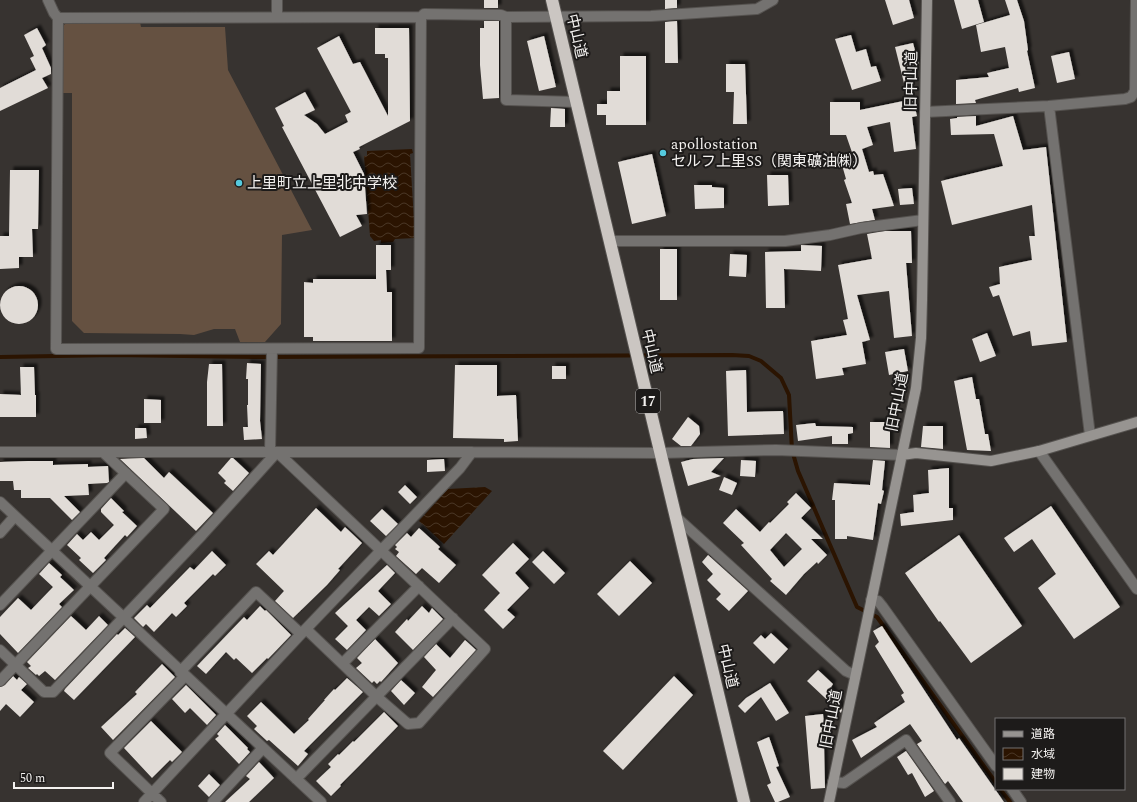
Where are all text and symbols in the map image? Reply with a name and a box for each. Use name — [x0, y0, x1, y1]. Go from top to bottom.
street label: 中山道 — [560, 12, 593, 61]
street label: 旧中山道 — [899, 51, 924, 111]
place label: apollostation セルフ上里SS（関東礦油㈱） — [671, 133, 867, 173]
marker: apollostation セルフ上里SS（関東礦油㈱） — [658, 148, 668, 158]
place label: 上里町立上里北中学校 — [247, 172, 397, 195]
marker: 上里町立上里北中学校 — [234, 178, 244, 188]
street label: 中山道 — [635, 327, 668, 376]
street label: 旧中山道 — [880, 370, 915, 434]
road number: 17 — [636, 389, 660, 413]
street label: 中山道 — [711, 642, 744, 691]
street label: 旧中山道 — [814, 687, 849, 751]
legend — [995, 718, 1125, 790]
text: 道路 — [1031, 725, 1055, 744]
text: 水域 — [1031, 745, 1055, 764]
scale bar — [14, 764, 113, 790]
text: 建物 — [1031, 765, 1055, 784]
text: 50 m — [20, 769, 45, 788]

